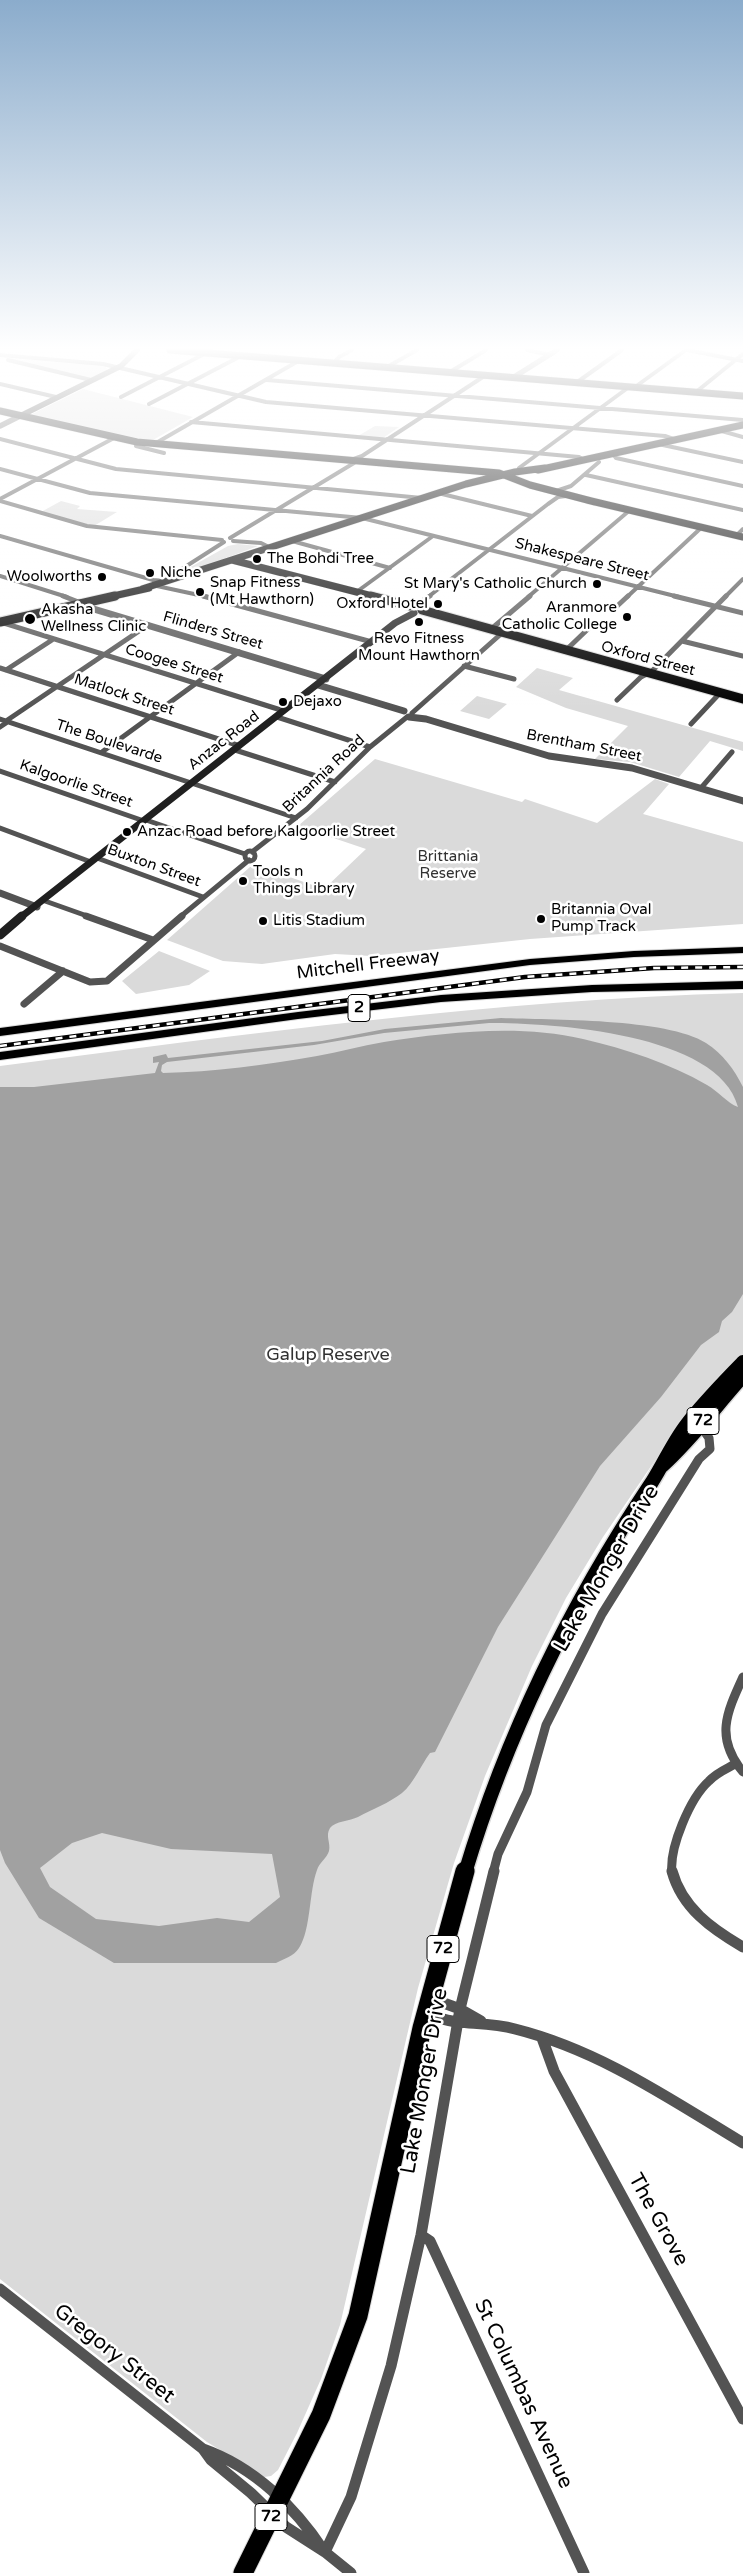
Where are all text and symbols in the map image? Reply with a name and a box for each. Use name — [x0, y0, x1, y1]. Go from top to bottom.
street label: Shakespeare Street — [513, 535, 651, 585]
place label: The Bohdi Tree — [267, 550, 374, 568]
marker: The Bohdi Tree — [251, 553, 263, 565]
place label: Niche — [160, 564, 201, 582]
marker: Niche — [144, 567, 156, 579]
place label: Woolworths — [7, 568, 92, 586]
marker: Woolworths — [96, 571, 108, 583]
place label: Snap Fitness (Mt Hawthorn) — [210, 574, 314, 609]
place label: St Mary's Catholic Church — [404, 575, 587, 593]
marker: St Mary's Catholic Church — [591, 578, 603, 590]
marker: Snap Fitness (Mt Hawthorn) — [194, 586, 206, 598]
place label: Oxford Hotel — [336, 595, 428, 613]
marker: Oxford Hotel — [432, 598, 444, 610]
place label: Aranmore Catholic College — [502, 599, 617, 634]
place label: Akasha Wellness Clinic — [41, 601, 146, 636]
street label: Flinders Street — [161, 608, 265, 654]
marker: Aranmore Catholic College — [621, 611, 633, 623]
marker: Akasha Wellness Clinic — [23, 612, 37, 626]
marker: Revo Fitness Mount Hawthorn — [413, 616, 425, 628]
place label: Revo Fitness Mount Hawthorn — [358, 630, 480, 665]
street label: Oxford Street — [599, 638, 697, 680]
street label: Coogee Street — [123, 641, 225, 687]
street label: Matlock Street — [72, 670, 176, 720]
place label: Dejaxo — [293, 693, 342, 711]
marker: Dejaxo — [277, 696, 289, 708]
street label: Anzac Road — [185, 708, 263, 774]
street label: The Boulevarde — [53, 716, 165, 768]
street label: Brentham Street — [525, 726, 643, 766]
street label: Britannia Road — [279, 731, 369, 817]
street label: Kalgoorlie Street — [17, 756, 135, 812]
place label: Anzac Road before Kalgoorlie Street — [137, 823, 395, 841]
marker: Anzac Road before Kalgoorlie Street — [121, 826, 133, 838]
street label: Buxton Street — [105, 841, 203, 891]
park label: Brittania Reserve — [418, 848, 478, 883]
place label: Tools n Things Library — [253, 863, 354, 898]
marker: Tools n Things Library — [237, 875, 249, 887]
place label: Britannia Oval Pump Track — [551, 901, 651, 936]
place label: Litis Stadium — [273, 912, 365, 930]
marker: Britannia Oval Pump Track — [535, 913, 547, 925]
marker: Litis Stadium — [257, 915, 269, 927]
street label: Mitchell Freeway — [295, 946, 441, 984]
road number: 2 — [348, 994, 370, 1021]
park label: Galup Reserve — [266, 1344, 390, 1366]
road number: 72 — [687, 1408, 719, 1434]
street label: Lake Monger Drive — [549, 1481, 665, 1657]
road number: 72 — [427, 1936, 459, 1962]
street label: Lake Monger Drive — [396, 1986, 454, 2176]
street label: The Grove — [622, 2169, 694, 2271]
street label: St Columbas Avenue — [468, 2295, 578, 2493]
street label: Gregory Street — [49, 2299, 179, 2409]
road number: 72 — [255, 2504, 287, 2530]

